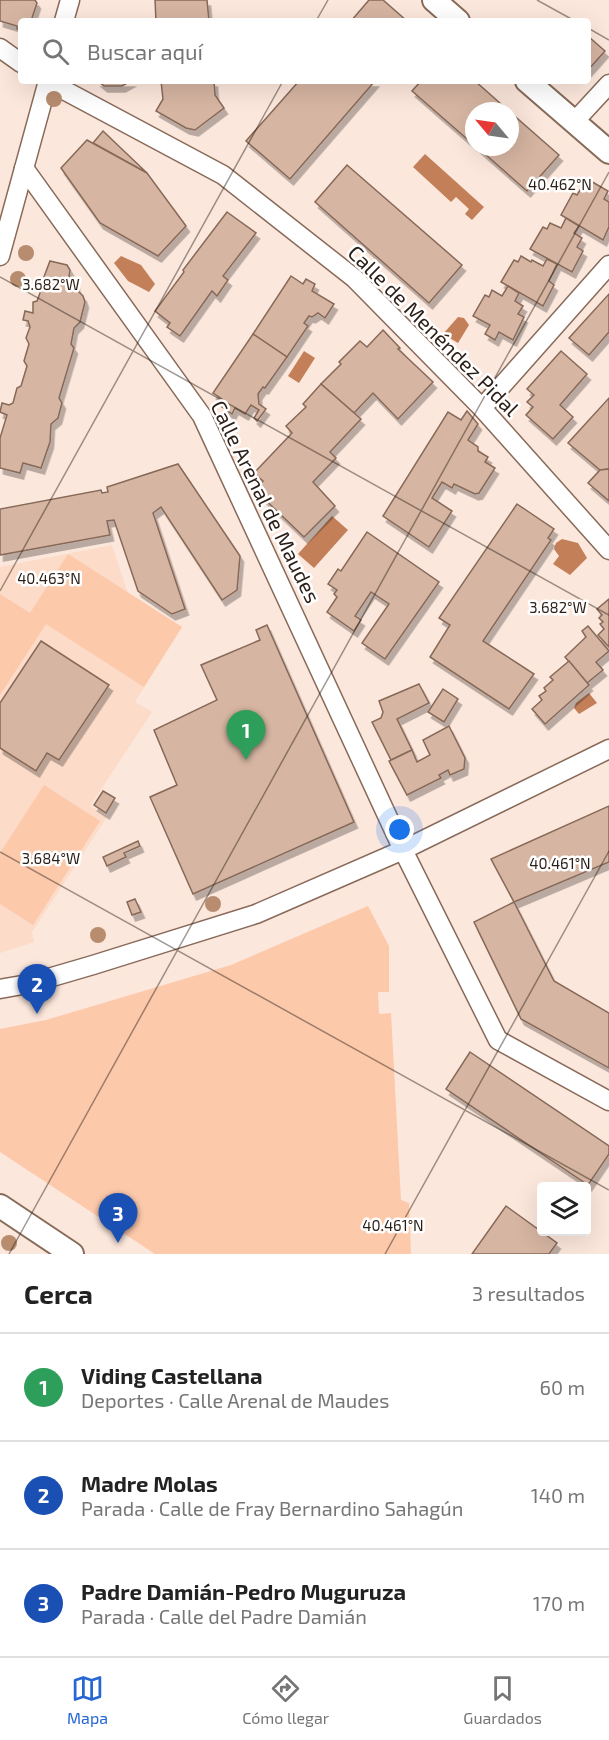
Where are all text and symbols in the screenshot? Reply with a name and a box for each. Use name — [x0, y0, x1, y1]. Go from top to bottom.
search box — [18, 18, 591, 84]
icon: search — [39, 35, 72, 68]
text: Buscar aquí — [87, 38, 203, 64]
north arrow — [465, 102, 519, 156]
text: 40.462°N — [528, 175, 592, 193]
street label: Calle de Menéndez Pidal — [343, 239, 525, 421]
text: 3.682°W — [22, 275, 80, 293]
street label: Calle Arenal de Maudes — [206, 396, 326, 607]
text: 40.463°N — [17, 569, 81, 587]
text: 3.682°W — [529, 598, 587, 616]
pin: 1 — [226, 710, 266, 760]
your location — [385, 815, 414, 844]
text: 3.684°W — [22, 849, 80, 867]
text: 40.461°N — [529, 854, 591, 872]
pin: 2 — [18, 964, 57, 1014]
map controls — [537, 1182, 591, 1236]
button: layers — [537, 1182, 591, 1236]
pin: 3 — [98, 1194, 138, 1243]
text: 40.461°N — [362, 1216, 424, 1234]
text: Cerca — [24, 1278, 93, 1309]
text: 3 resultados — [472, 1281, 585, 1305]
text: Viding Castellana — [81, 1362, 262, 1388]
text: 1 — [39, 1375, 48, 1399]
text: 60 m — [540, 1375, 585, 1399]
text: Deportes · Calle Arenal de Maudes — [81, 1388, 390, 1412]
text: Madre Molas — [81, 1470, 218, 1496]
text: 2 — [38, 1483, 49, 1507]
text: 140 m — [531, 1483, 585, 1507]
text: Parada · Calle de Fray Bernardino Sahagún — [81, 1496, 463, 1520]
text: Padre Damián-Pedro Muguruza — [81, 1578, 406, 1604]
text: 3 — [38, 1591, 49, 1615]
text: 170 m — [533, 1591, 585, 1615]
text: Parada · Calle del Padre Damián — [81, 1604, 367, 1628]
tab: Mapa — [67, 1672, 108, 1727]
tab: Cómo llegar — [242, 1672, 329, 1727]
tab: Guardados — [463, 1672, 542, 1727]

